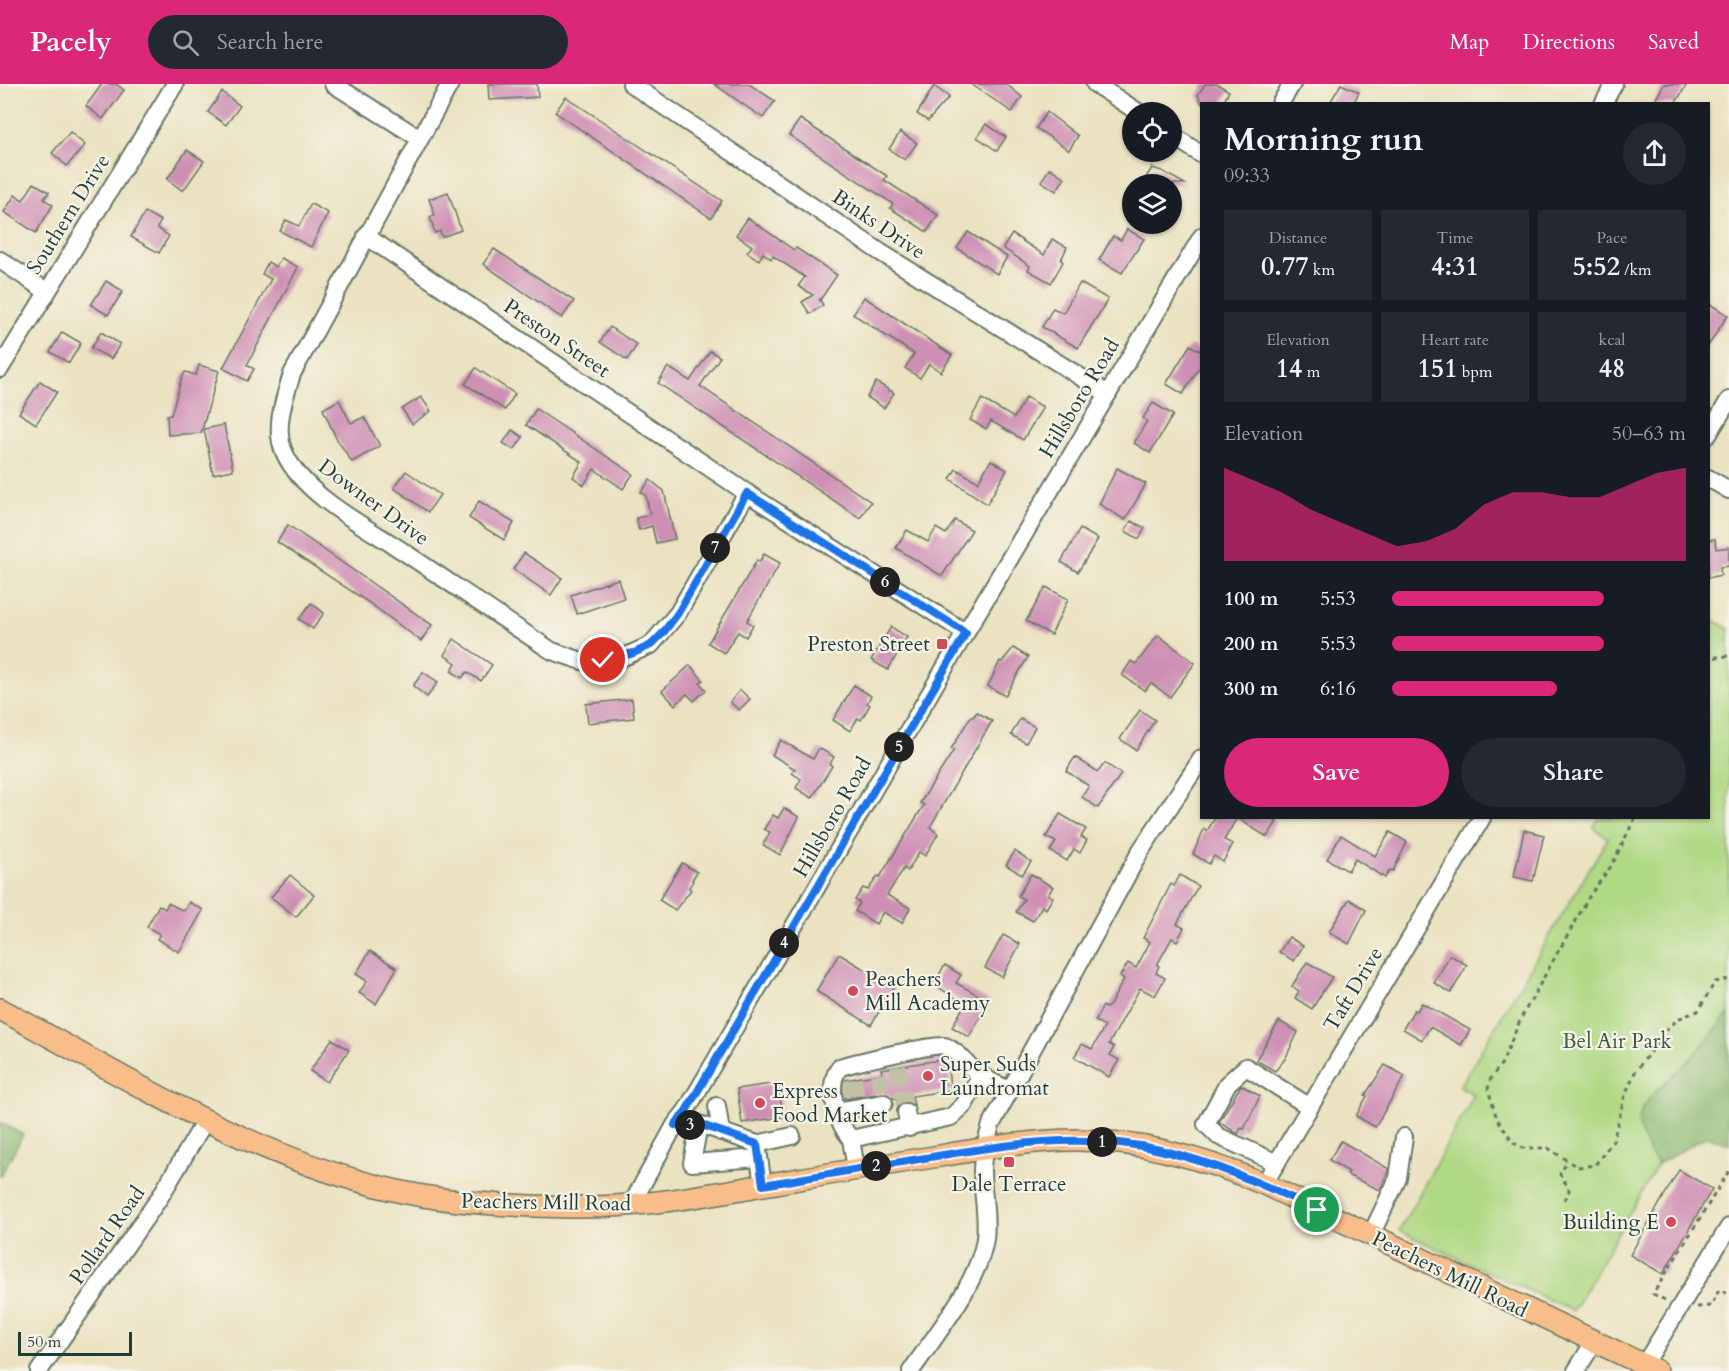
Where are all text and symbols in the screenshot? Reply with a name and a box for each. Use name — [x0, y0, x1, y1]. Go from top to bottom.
search box — [148, 15, 568, 69]
text: Pacely — [30, 23, 112, 61]
icon: search — [169, 26, 202, 59]
text: Search here — [217, 27, 323, 57]
text: Map — [1449, 28, 1489, 57]
text: Directions — [1522, 28, 1615, 57]
text: Saved — [1648, 28, 1699, 57]
map controls — [1122, 102, 1182, 234]
button: locate — [1122, 102, 1182, 162]
text: Morning run — [1224, 117, 1424, 162]
button: share — [1623, 122, 1686, 185]
street label: Southern Drive — [20, 148, 117, 280]
text: 09:33 — [1224, 162, 1270, 189]
button: layers — [1122, 174, 1182, 234]
street label: Binks Drive — [826, 183, 931, 266]
text: Distance — [1269, 227, 1327, 249]
text: Time — [1436, 227, 1474, 249]
text: Pace — [1597, 227, 1627, 249]
text: 0.77 — [1261, 249, 1309, 284]
text: 4:31 — [1431, 249, 1479, 284]
text: 5:52 — [1572, 249, 1620, 284]
text: km — [1309, 259, 1335, 281]
text: /km — [1620, 259, 1652, 281]
street label: Preston Street — [498, 292, 616, 385]
text: Elevation — [1266, 329, 1330, 351]
text: Heart rate — [1421, 329, 1489, 351]
text: kcal — [1599, 329, 1625, 351]
street label: Hillsboro Road — [1032, 333, 1127, 463]
text: 14 — [1276, 351, 1302, 386]
text: 151 — [1418, 351, 1458, 386]
text: 48 — [1599, 351, 1625, 386]
text: m — [1302, 361, 1320, 383]
text: bpm — [1458, 361, 1492, 383]
text: Elevation — [1224, 420, 1303, 447]
text: 50–63 m — [1612, 420, 1686, 447]
street label: Downer Drive — [312, 452, 435, 553]
pin: 7 — [700, 533, 730, 563]
text: 7 — [711, 537, 719, 559]
pin: 6 — [870, 567, 900, 597]
text: 6 — [881, 571, 889, 593]
text: 100 m — [1224, 585, 1279, 612]
text: 5:53 — [1320, 585, 1356, 612]
place label: Preston Street — [807, 630, 930, 659]
text: 200 m — [1224, 630, 1279, 657]
text: 5:53 — [1320, 630, 1356, 657]
pin — [577, 634, 628, 685]
marker: Preston Street — [935, 637, 949, 651]
icon: check — [586, 643, 619, 676]
text: 300 m — [1224, 675, 1279, 702]
text: 6:16 — [1320, 675, 1356, 702]
pin: 5 — [884, 732, 914, 762]
text: 5 — [895, 736, 903, 758]
button: Save — [1224, 738, 1449, 807]
button: Share — [1461, 738, 1686, 807]
street label: Hillsboro Road — [786, 752, 879, 883]
pin: 4 — [769, 928, 799, 958]
text: 4 — [780, 932, 788, 954]
street label: Taft Drive — [1317, 942, 1390, 1037]
place label: Peachers Mill Academy — [865, 965, 990, 1018]
marker: Peachers Mill Academy — [846, 984, 860, 998]
park label: Bel Air Park — [1562, 1027, 1672, 1056]
place label: Super Suds Laundromat — [940, 1050, 1049, 1103]
marker: Super Suds Laundromat — [921, 1069, 935, 1083]
place label: Express Food Market — [772, 1077, 888, 1130]
marker: Express Food Market — [753, 1096, 767, 1110]
pin: 3 — [675, 1110, 705, 1140]
text: 3 — [686, 1114, 694, 1136]
pin: 1 — [1087, 1127, 1117, 1157]
text: 1 — [1098, 1131, 1106, 1153]
pin: 2 — [861, 1151, 891, 1181]
text: 2 — [872, 1155, 880, 1177]
marker: Dale Terrace — [1002, 1155, 1016, 1169]
place label: Dale Terrace — [951, 1170, 1067, 1199]
street label: Pollard Road — [63, 1180, 152, 1290]
pin — [1291, 1184, 1342, 1235]
street label: Peachers Mill Road — [461, 1187, 631, 1218]
icon: arrive — [1300, 1193, 1333, 1226]
place label: Building E — [1563, 1208, 1659, 1237]
marker: Building E — [1664, 1215, 1678, 1229]
street label: Peachers Mill Road — [1367, 1224, 1533, 1325]
scale bar — [18, 1329, 132, 1356]
text: 50 m — [27, 1331, 61, 1353]

